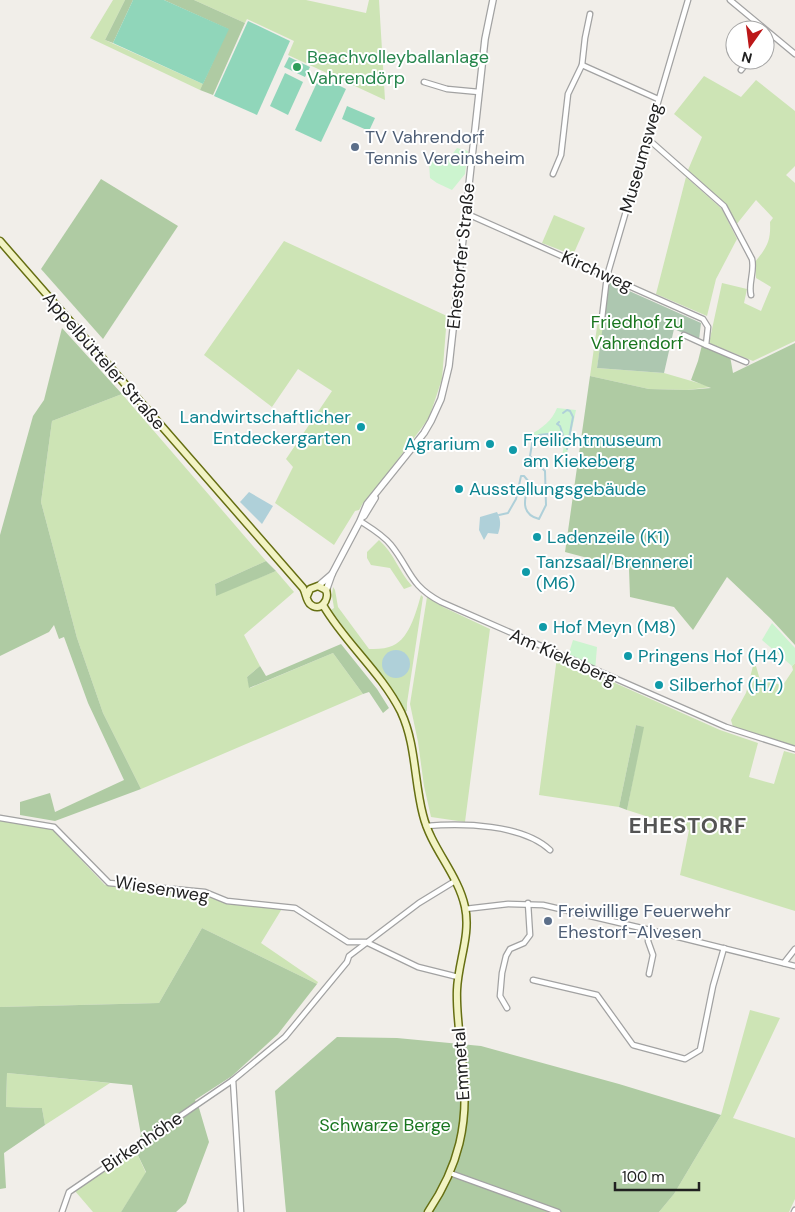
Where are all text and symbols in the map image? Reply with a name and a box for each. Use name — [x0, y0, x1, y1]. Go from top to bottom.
north arrow — [725, 20, 775, 70]
place label: Beachvolleyballanlage Vahrendörp — [307, 45, 489, 90]
text: N — [740, 48, 754, 68]
marker: Beachvolleyballanlage Vahrendörp — [291, 61, 303, 73]
street label: Museumsweg — [614, 100, 668, 216]
place label: TV Vahrendorf Tennis Vereinsheim — [365, 125, 525, 170]
marker: TV Vahrendorf Tennis Vereinsheim — [349, 141, 361, 153]
street label: Ehestorfer Straße — [441, 182, 481, 330]
street label: Kirchweg — [558, 245, 636, 297]
street label: Appelbütteler Straße — [37, 287, 171, 435]
park label: Friedhof zu Vahrendorf — [591, 310, 683, 355]
place label: Landwirtschaftlicher Entdeckergarten — [180, 405, 351, 450]
marker: Landwirtschaftlicher Entdeckergarten — [355, 421, 367, 433]
place label: Freilichtmuseum am Kiekeberg — [523, 428, 662, 473]
place label: Agrarium — [404, 432, 480, 456]
marker: Agrarium — [484, 438, 496, 450]
marker: Freilichtmuseum am Kiekeberg — [507, 444, 519, 456]
place label: Ausstellungsgebäude — [469, 477, 646, 501]
marker: Ausstellungsgebäude — [453, 483, 465, 495]
place label: Ladenzeile (K1) — [547, 525, 670, 549]
marker: Ladenzeile (K1) — [531, 531, 543, 543]
place label: Tanzsaal/Brennerei (M6) — [536, 550, 693, 595]
marker: Tanzsaal/Brennerei (M6) — [520, 566, 532, 578]
place label: Hof Meyn (M8) — [553, 615, 676, 639]
marker: Hof Meyn (M8) — [537, 621, 549, 633]
street label: Am Kiekeberg — [506, 623, 620, 691]
place label: Pringens Hof (H4) — [638, 644, 784, 668]
marker: Pringens Hof (H4) — [622, 650, 634, 662]
place label: Silberhof (H7) — [669, 673, 783, 697]
marker: Silberhof (H7) — [653, 679, 665, 691]
district label: EHESTORF — [629, 811, 747, 840]
street label: Wiesenweg — [113, 870, 211, 908]
place label: Freiwillige Feuerwehr Ehestorf-Alvesen — [558, 899, 731, 944]
marker: Freiwillige Feuerwehr Ehestorf-Alvesen — [542, 915, 554, 927]
street label: Emmetal — [446, 1027, 476, 1101]
street label: Birkenhöhe — [97, 1106, 187, 1178]
park label: Schwarze Berge — [319, 1113, 451, 1137]
scale bar — [615, 1160, 699, 1192]
text: 100 m — [622, 1167, 665, 1187]

